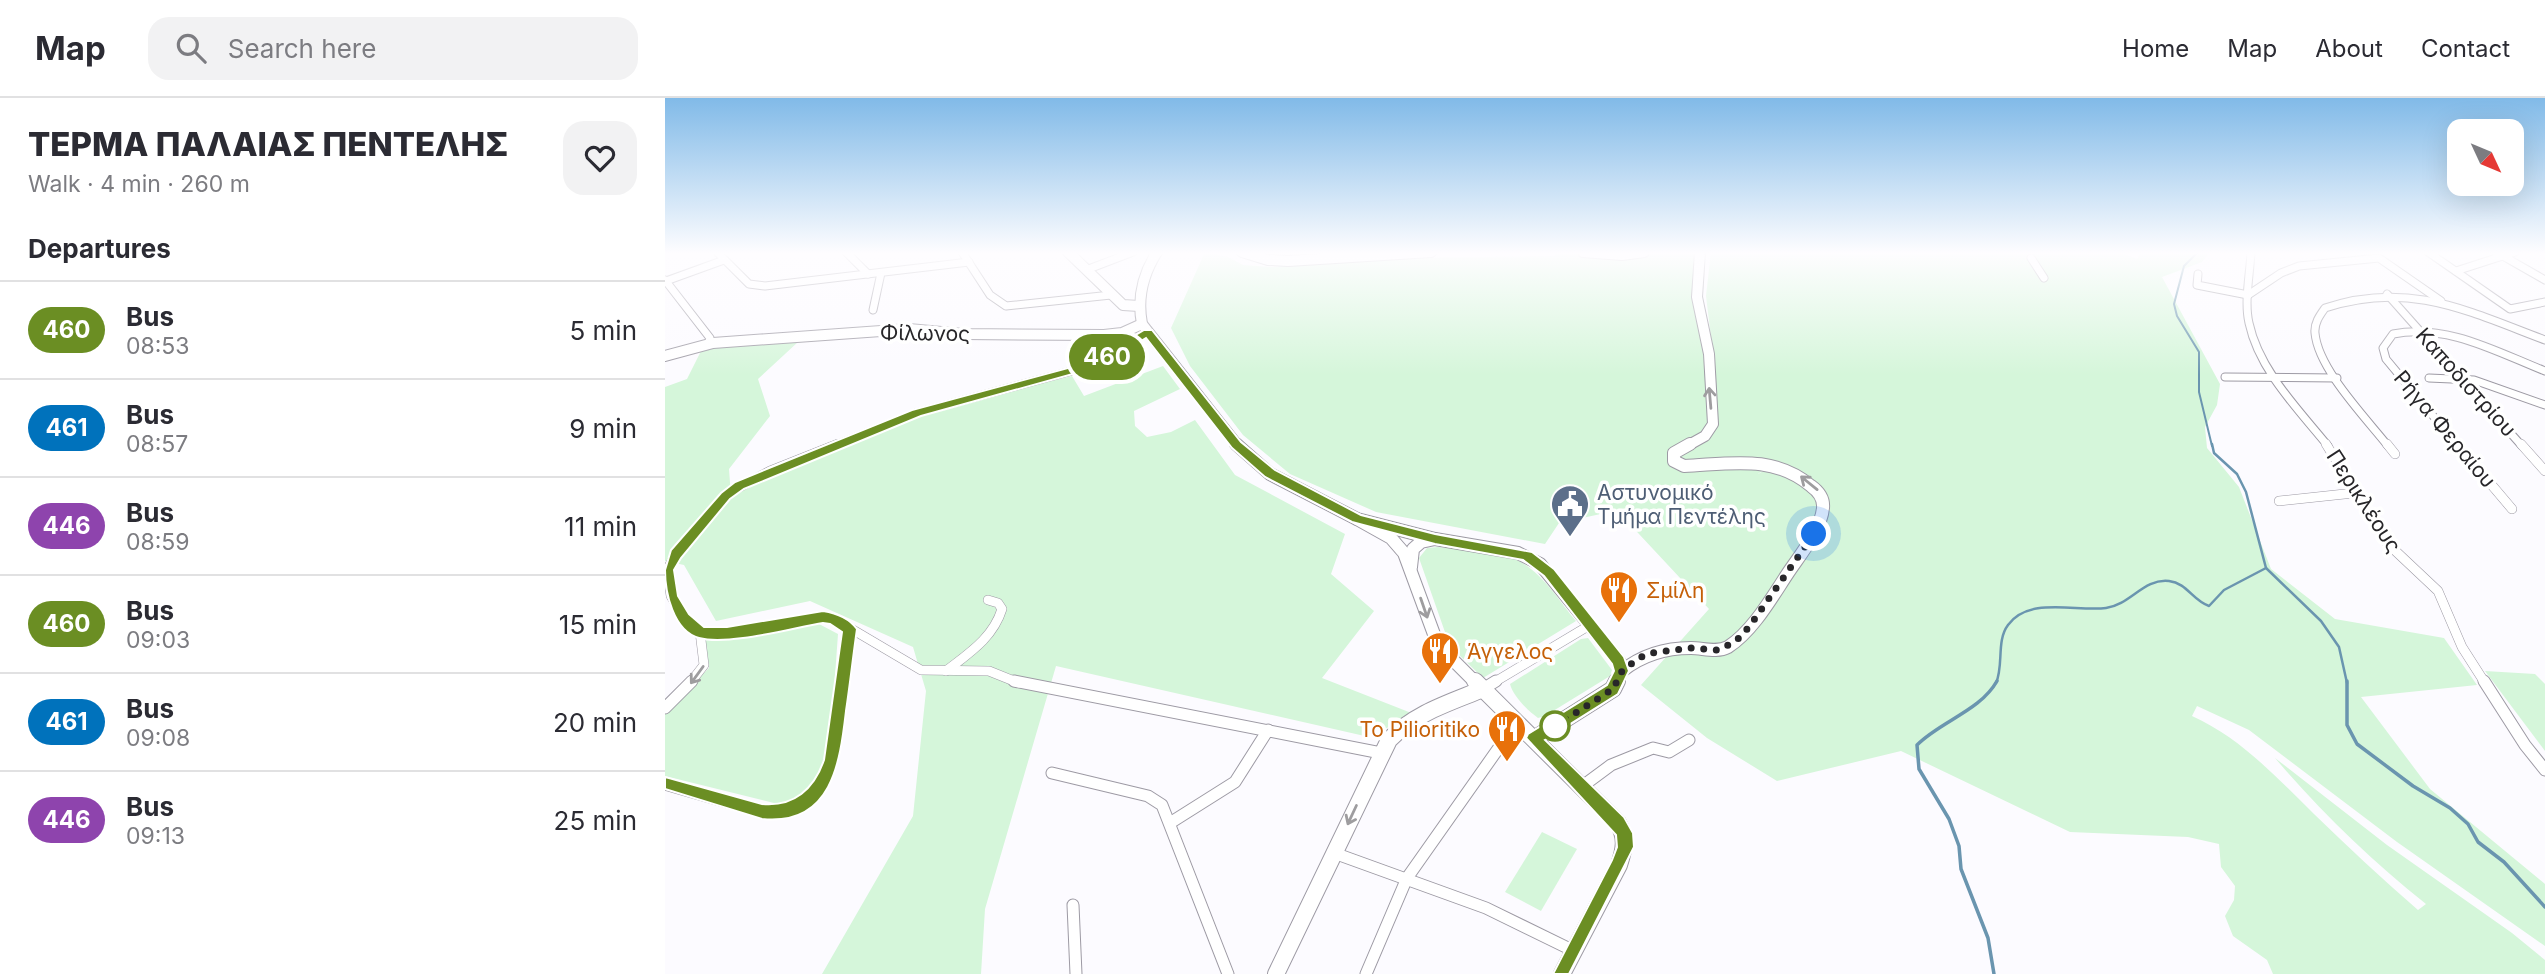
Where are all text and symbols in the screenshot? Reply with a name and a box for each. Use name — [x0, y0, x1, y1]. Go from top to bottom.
search box — [148, 17, 638, 80]
text: Map — [35, 28, 106, 68]
icon: search — [172, 29, 210, 67]
text: Search here — [228, 33, 376, 64]
text: Home — [2122, 34, 2189, 63]
text: Map — [2227, 34, 2277, 63]
text: About — [2315, 34, 2383, 63]
text: Contact — [2421, 34, 2510, 63]
north arrow — [2447, 119, 2523, 196]
map controls — [2447, 119, 2524, 196]
button: heart — [563, 121, 637, 195]
text: ΤΕΡΜΑ ΠΑΛΑΙΑΣ ΠΕΝΤΕΛΗΣ — [28, 124, 508, 164]
text: Walk · 4 min · 260 m — [28, 170, 250, 198]
text: Departures — [28, 233, 171, 264]
text: Bus — [126, 301, 174, 332]
text: 460 — [43, 315, 91, 344]
text: 5 min — [569, 315, 637, 346]
street label: Φίλωνος — [880, 320, 970, 346]
street label: Καποδιστρίου — [2411, 323, 2521, 441]
text: 08:53 — [126, 332, 190, 360]
line badge: 460 — [1067, 334, 1147, 380]
text: 460 — [1083, 342, 1131, 371]
street label: Ρήγα Φεραίου — [2389, 365, 2501, 493]
one-way arrow — [1703, 387, 1716, 409]
text: Bus — [126, 399, 174, 430]
text: 461 — [45, 413, 88, 442]
text: 9 min — [569, 413, 637, 444]
text: 08:57 — [126, 430, 188, 458]
street label: Περικλέους — [2321, 445, 2407, 557]
one-way arrow — [1800, 476, 1818, 491]
place label: Αστυνομικό Τμήμα Πεντέλης — [1597, 480, 1766, 529]
public building icon: Αστυνομικό Τμήμα Πεντέλης — [1549, 483, 1591, 538]
text: Bus — [126, 497, 174, 528]
text: 446 — [42, 511, 91, 540]
text: 11 min — [564, 511, 637, 542]
your location — [1796, 516, 1831, 551]
text: 08:59 — [126, 528, 190, 556]
restaurant icon: Σμίλη — [1598, 569, 1640, 624]
place label: Σμίλη — [1646, 578, 1704, 603]
text: Bus — [126, 595, 174, 626]
one-way arrow — [1419, 597, 1431, 619]
text: 460 — [43, 609, 91, 638]
text: 15 min — [559, 609, 637, 640]
text: 09:03 — [126, 626, 190, 654]
restaurant icon: Άγγελος — [1419, 630, 1461, 685]
place label: Άγγελος — [1467, 639, 1553, 664]
one-way arrow — [689, 666, 704, 684]
text: Bus — [126, 693, 174, 724]
text: 461 — [45, 707, 88, 736]
text: 20 min — [553, 707, 637, 738]
restaurant icon: To Pilioritiko — [1486, 708, 1528, 763]
unlabelled marker — [1540, 711, 1570, 741]
place label: To Pilioritiko — [1359, 717, 1480, 742]
text: 09:08 — [126, 724, 190, 752]
text: Bus — [126, 791, 174, 822]
one-way arrow — [1345, 804, 1358, 825]
text: 446 — [42, 805, 91, 834]
text: 25 min — [554, 805, 637, 836]
text: 09:13 — [126, 822, 185, 850]

